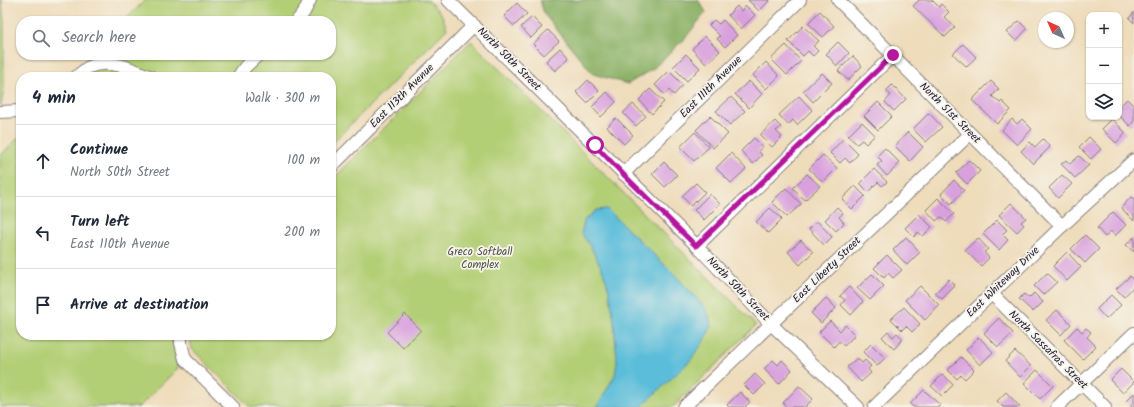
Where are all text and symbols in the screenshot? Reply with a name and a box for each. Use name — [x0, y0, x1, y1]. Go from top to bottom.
north arrow — [1038, 12, 1074, 48]
map controls — [1086, 12, 1122, 120]
button: + — [1086, 12, 1122, 48]
search box — [16, 16, 336, 60]
street label: North 50th Street — [473, 23, 546, 96]
text: Search here — [62, 26, 136, 50]
icon: search — [30, 27, 52, 49]
route end — [884, 46, 902, 64]
button: − — [1086, 48, 1122, 84]
street label: East 111th Avenue — [676, 52, 746, 122]
street label: East 113th Avenue — [366, 60, 438, 132]
street label: North 51st Street — [915, 78, 986, 149]
button: layers — [1086, 84, 1122, 120]
text: 4 min — [32, 85, 76, 112]
text: Walk · 300 m — [245, 88, 320, 109]
route start — [586, 136, 604, 154]
text: Continue — [70, 138, 128, 162]
icon: ahead — [32, 150, 54, 172]
text: 100 m — [287, 150, 320, 171]
text: North 50th Street — [70, 162, 170, 183]
text: Turn left — [70, 210, 130, 234]
icon: left — [32, 222, 54, 244]
text: 200 m — [284, 222, 320, 243]
street label: East Liberty Street — [788, 232, 866, 308]
text: East 110th Avenue — [70, 234, 170, 255]
street label: East Whiteway Drive — [962, 242, 1044, 322]
park label: Greco Softball Complex — [447, 243, 513, 274]
street label: North 50th Street — [702, 252, 774, 326]
text: Arrive at destination — [70, 293, 209, 317]
icon: arrive — [32, 294, 54, 316]
street label: North Sassafras Street — [1004, 306, 1092, 394]

